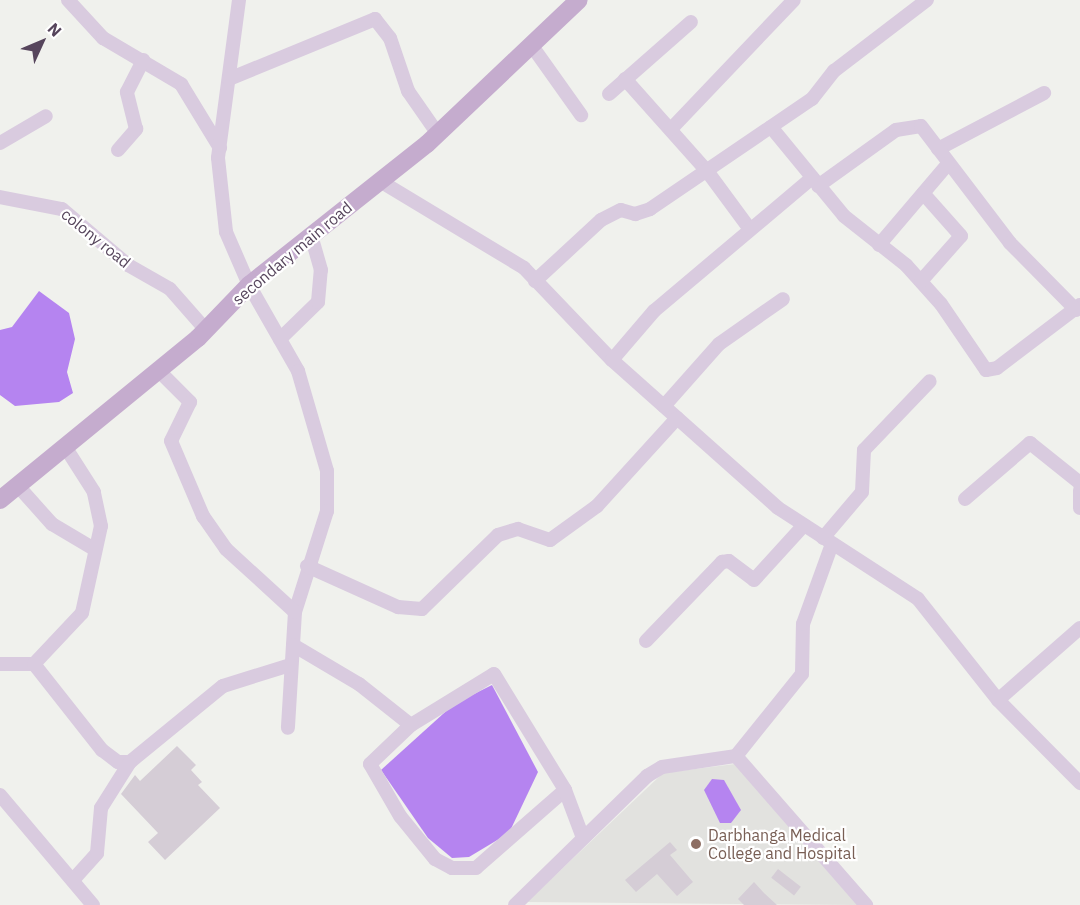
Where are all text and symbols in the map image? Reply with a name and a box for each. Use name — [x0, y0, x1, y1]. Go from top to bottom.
north arrow — [12, 12, 72, 72]
text: N — [44, 18, 66, 41]
street label: secondary main road — [228, 197, 356, 309]
street label: colony road — [58, 204, 134, 272]
place label: Darbhanga Medical College and Hospital — [708, 825, 856, 863]
marker: Darbhanga Medical College and Hospital — [689, 837, 703, 851]

